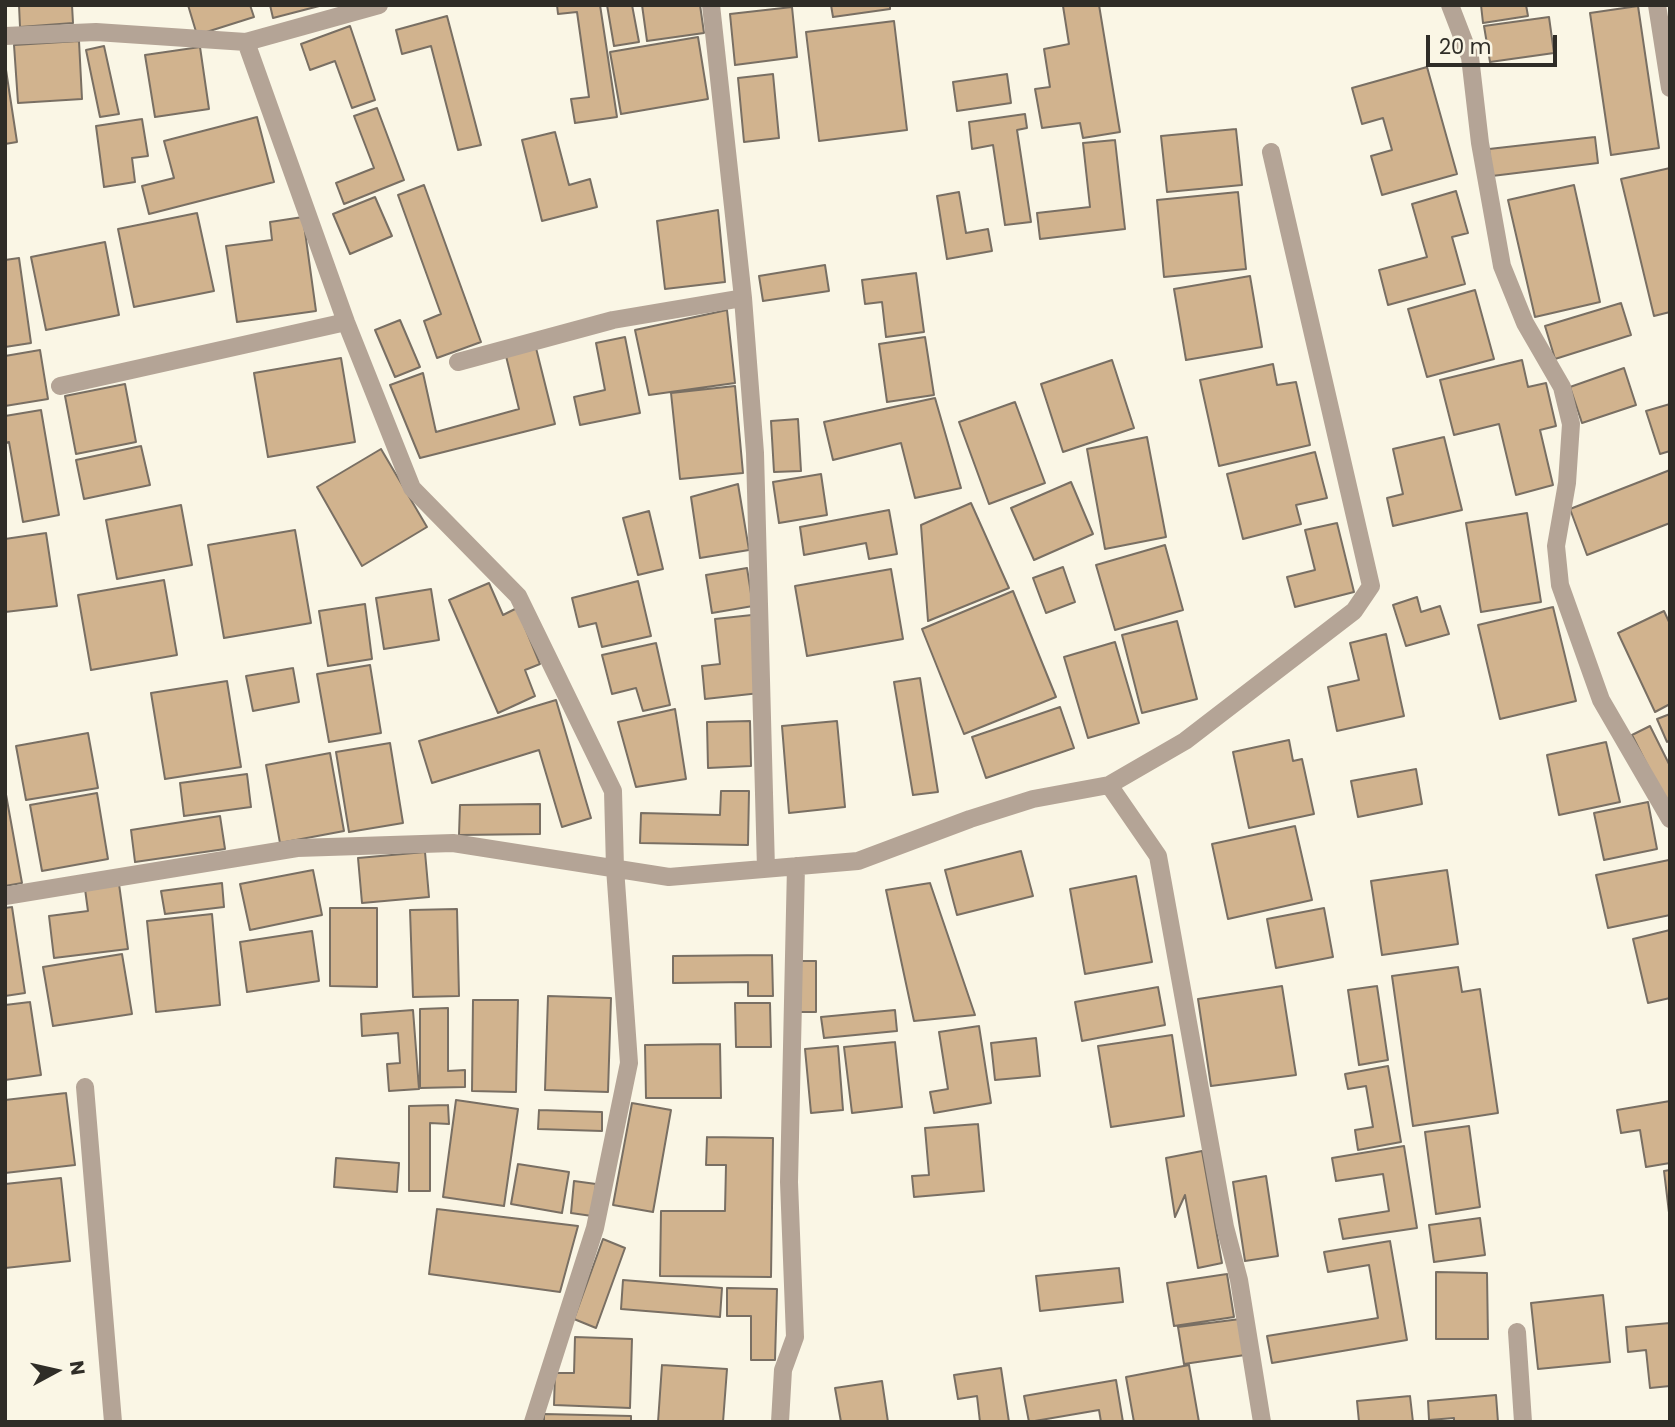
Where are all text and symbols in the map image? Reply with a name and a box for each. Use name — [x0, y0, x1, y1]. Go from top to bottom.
scale bar — [1430, 21, 1561, 65]
text: 20 m — [1439, 32, 1492, 61]
north arrow — [21, 1336, 91, 1406]
text: N — [63, 1359, 92, 1377]

